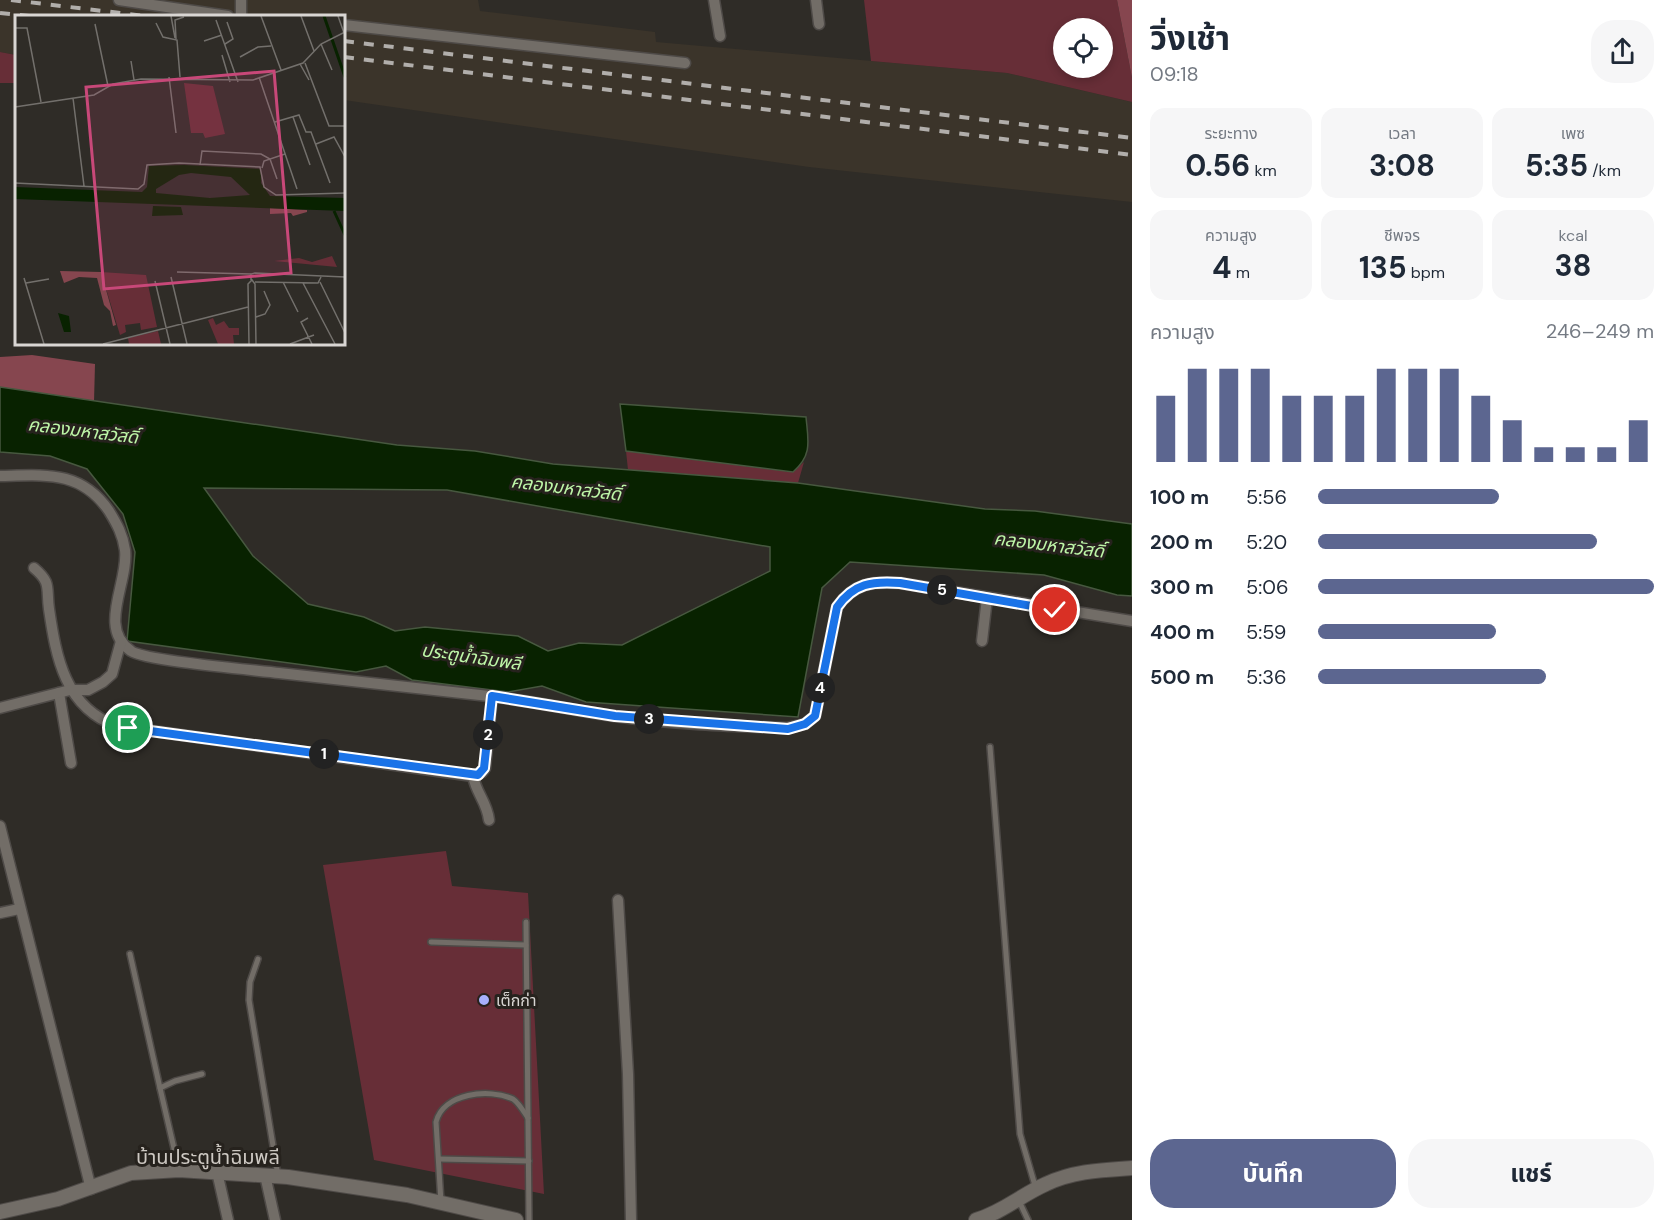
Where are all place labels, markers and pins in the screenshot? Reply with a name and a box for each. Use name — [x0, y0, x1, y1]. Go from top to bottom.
pin: 5 — [927, 575, 957, 605]
pin — [1029, 584, 1080, 635]
pin: 4 — [805, 673, 835, 703]
pin — [102, 702, 153, 753]
pin: 3 — [634, 704, 664, 734]
pin: 2 — [473, 720, 503, 750]
pin: 1 — [309, 739, 339, 769]
place label: เต็กก่า — [496, 990, 536, 1011]
marker: เต็กก่า — [477, 993, 491, 1007]

